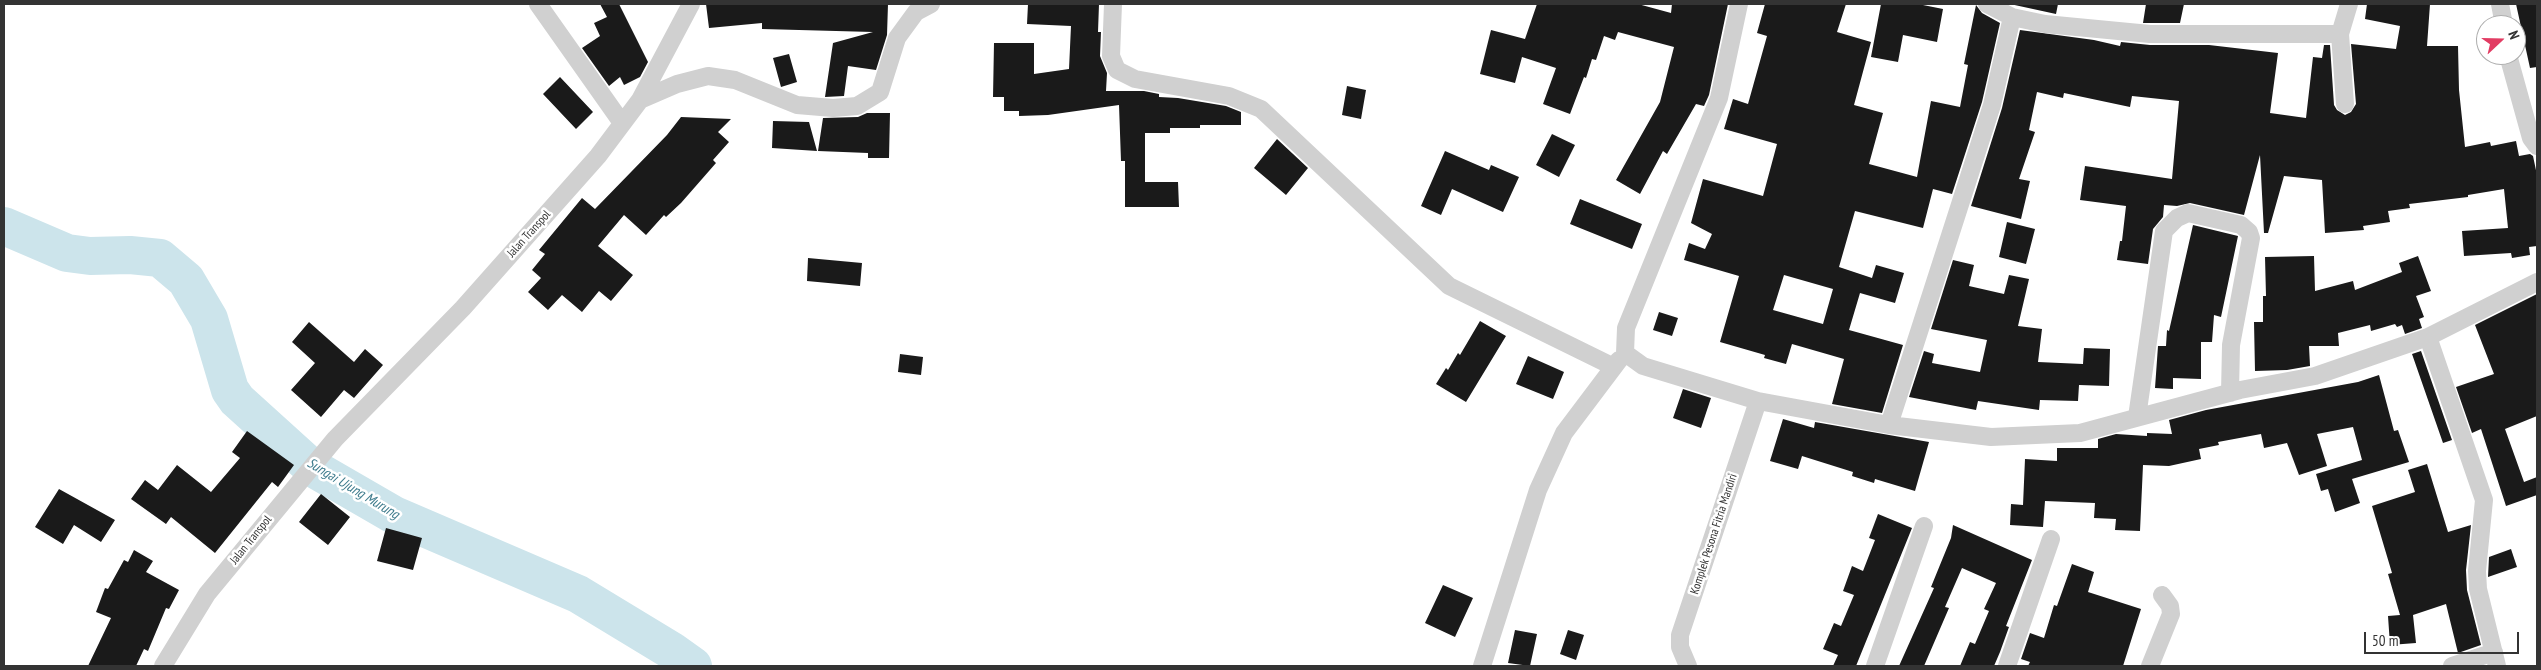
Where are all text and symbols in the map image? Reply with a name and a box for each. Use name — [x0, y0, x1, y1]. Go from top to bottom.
north arrow — [2476, 15, 2526, 65]
text: N — [2504, 28, 2524, 42]
street label: Jalan Transpol — [504, 208, 554, 260]
water label: Sungai Ujung Murung — [304, 455, 402, 523]
street label: Komplek Pesona Fitria Mandiri — [1688, 472, 1740, 596]
street label: Jalan Transpol — [227, 513, 275, 567]
scale bar — [2366, 622, 2521, 654]
text: 50 m — [2372, 631, 2398, 650]

